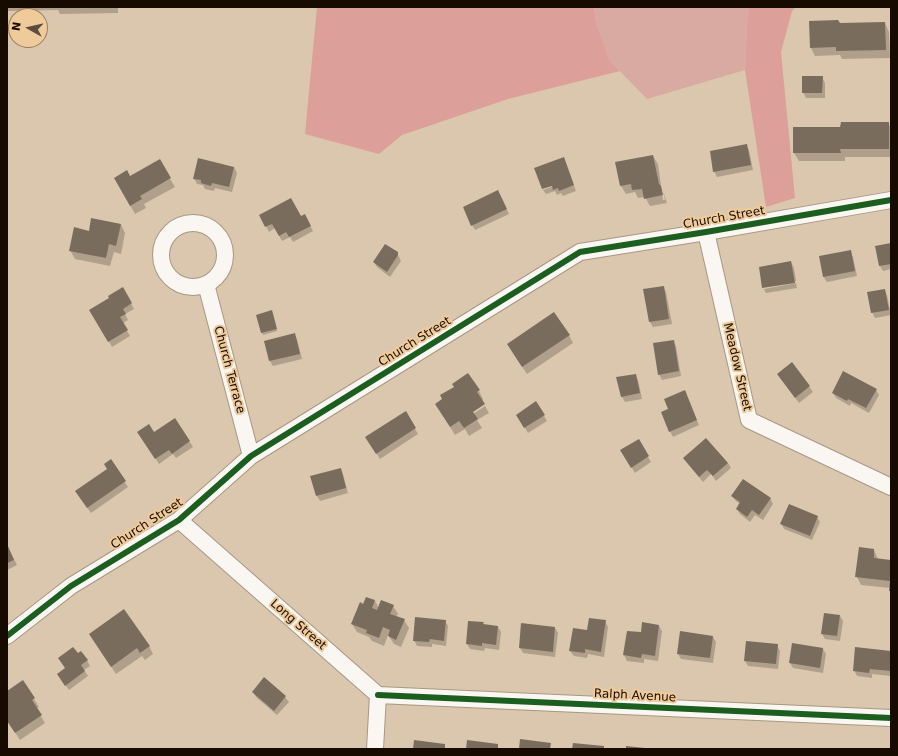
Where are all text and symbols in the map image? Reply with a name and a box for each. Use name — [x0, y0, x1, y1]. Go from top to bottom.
north arrow — [8, 8, 48, 48]
text: N — [10, 21, 24, 32]
street label: Church Street — [682, 204, 766, 232]
street label: Church Street — [376, 314, 454, 370]
street label: Meadow Street — [720, 321, 754, 413]
street label: Church Terrace — [210, 325, 248, 415]
street label: Church Street — [108, 495, 186, 553]
street label: Long Street — [267, 597, 329, 653]
street label: Ralph Avenue — [593, 687, 677, 705]

